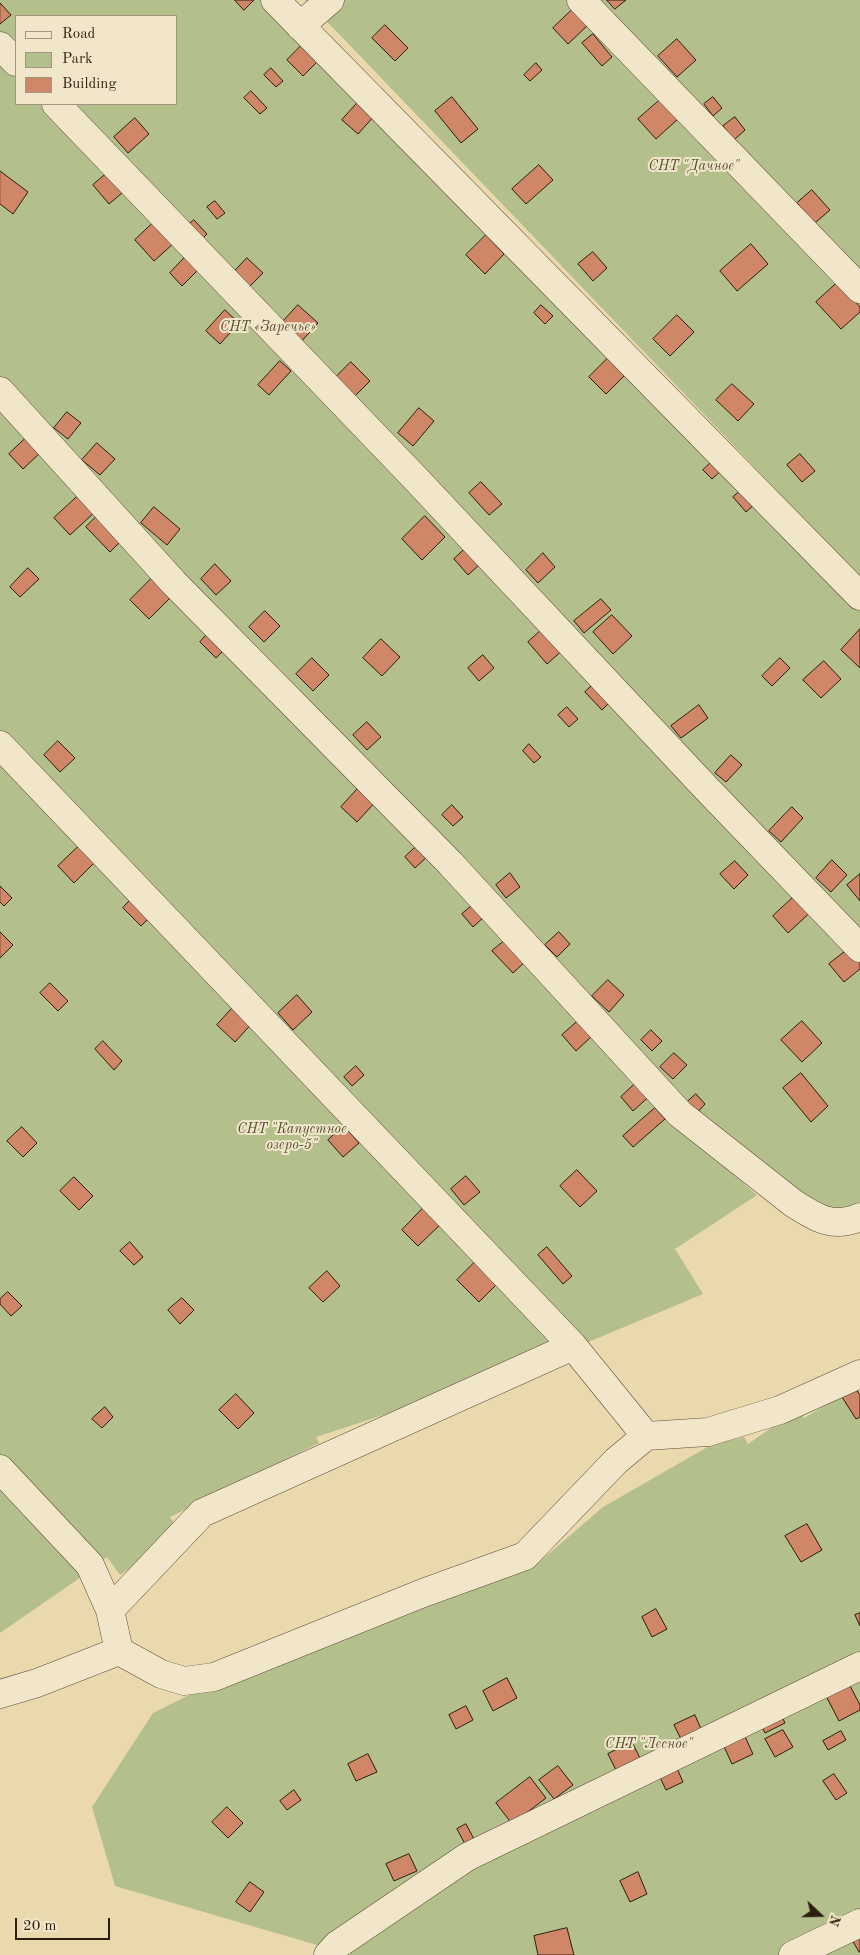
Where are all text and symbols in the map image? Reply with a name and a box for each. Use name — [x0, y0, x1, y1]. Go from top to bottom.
legend — [15, 15, 178, 105]
text: Road — [62, 27, 95, 42]
text: Park — [62, 52, 93, 67]
text: Building — [62, 77, 117, 92]
park label: СНТ "Дачное" — [649, 158, 739, 174]
park label: СНТ «Заречье» — [220, 319, 316, 335]
park label: СНТ "Капустное озеро-5" — [237, 1121, 347, 1154]
park label: СНТ "Лесное" — [605, 1736, 693, 1752]
north arrow — [795, 1890, 845, 1940]
scale bar — [18, 1908, 112, 1940]
text: N — [826, 1913, 842, 1928]
text: 20 m — [23, 1919, 57, 1934]

